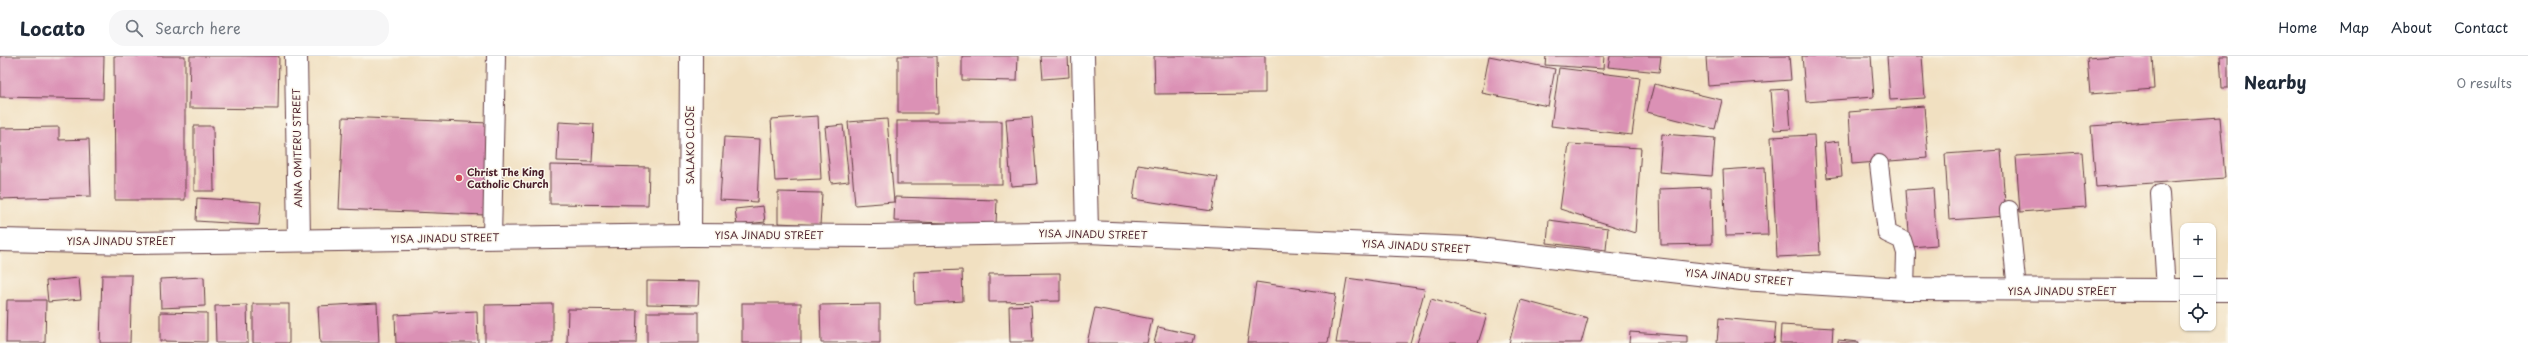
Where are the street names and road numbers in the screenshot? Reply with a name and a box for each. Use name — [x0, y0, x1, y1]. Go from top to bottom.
street label: AINA OMITERU STREET — [288, 87, 305, 208]
street label: SALAKO CLOSE — [682, 105, 697, 185]
street label: YISA JINADU STREET — [1039, 225, 1148, 242]
street label: YISA JINADU STREET — [715, 227, 824, 242]
street label: YISA JINADU STREET — [391, 229, 500, 246]
street label: YISA JINADU STREET — [67, 233, 176, 248]
street label: YISA JINADU STREET — [1361, 235, 1471, 256]
street label: YISA JINADU STREET — [1684, 264, 1794, 289]
street label: YISA JINADU STREET — [2008, 283, 2117, 298]

